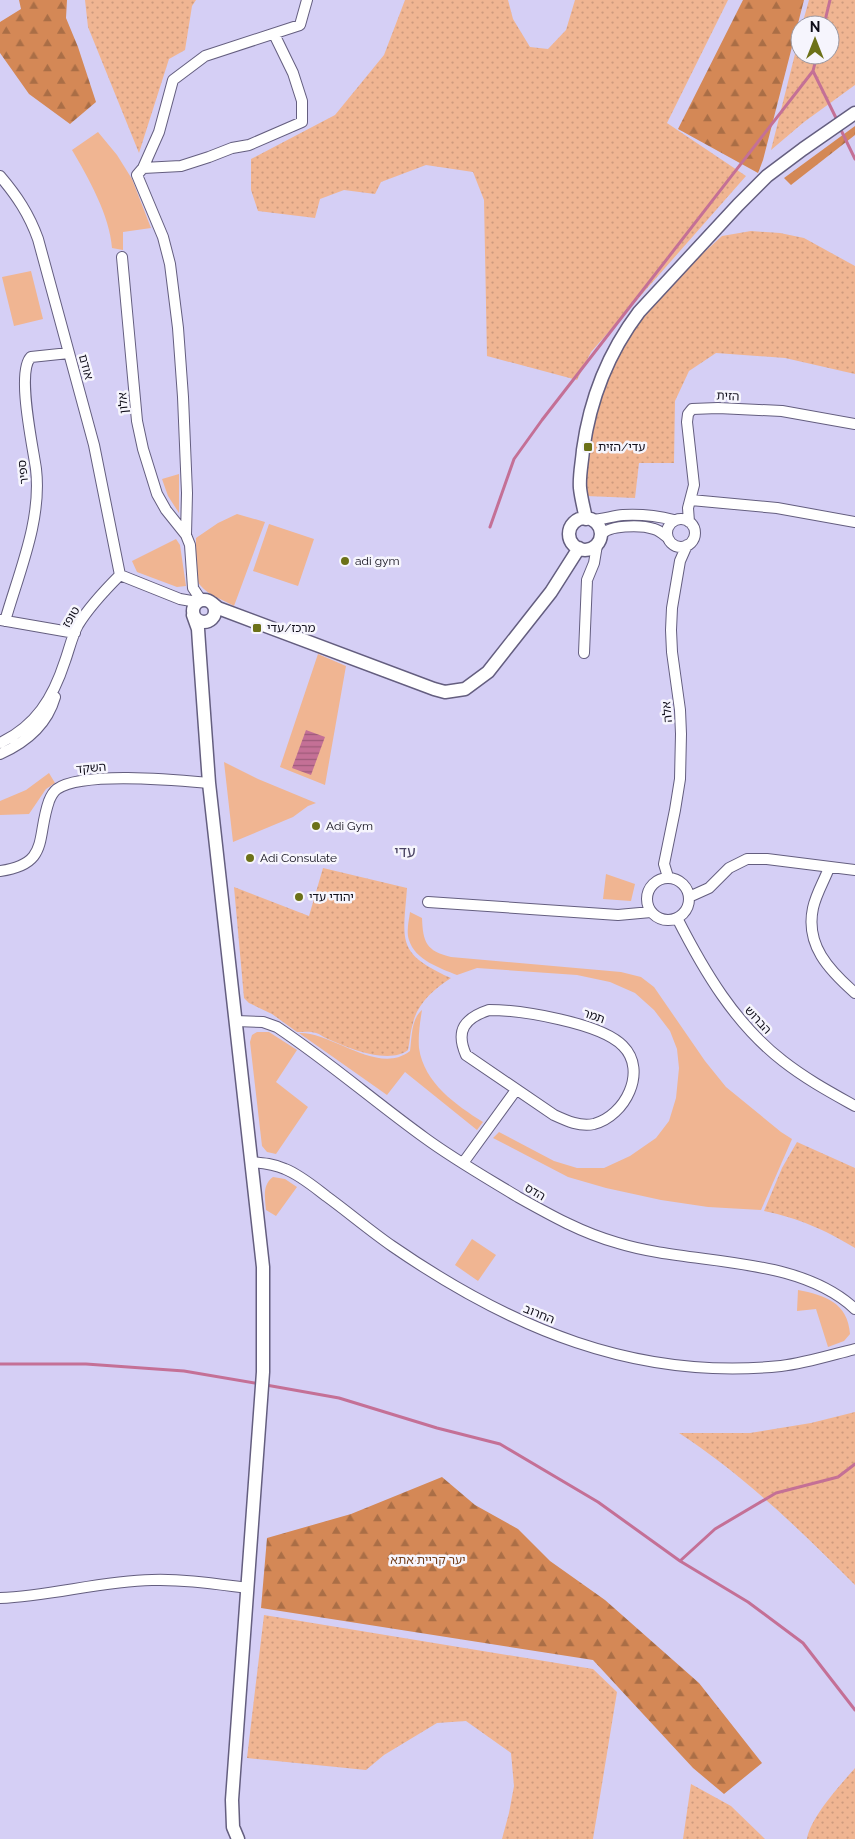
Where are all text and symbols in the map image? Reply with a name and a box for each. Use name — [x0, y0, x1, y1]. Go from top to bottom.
north arrow — [790, 15, 840, 65]
text: N — [810, 19, 820, 35]
street label: אודם — [76, 353, 96, 382]
street label: הזית — [716, 389, 740, 403]
street label: אלון — [115, 391, 131, 414]
place label: עדי/הזית — [598, 440, 645, 454]
marker: עדי/הזית — [582, 441, 594, 453]
street label: ספיר — [15, 459, 31, 485]
place label: adi gym — [355, 554, 400, 568]
marker: adi gym — [339, 555, 351, 567]
street label: טופז — [59, 604, 83, 630]
place label: מרכז/עדי — [267, 621, 316, 635]
marker: מרכז/עדי — [251, 622, 263, 634]
street label: אלה — [659, 700, 675, 723]
street label: השקד — [75, 760, 107, 776]
place label: Adi Gym — [326, 819, 373, 833]
marker: Adi Gym — [310, 820, 322, 832]
district label: עדי — [394, 843, 416, 861]
place label: Adi Consulate — [260, 851, 337, 865]
marker: Adi Consulate — [244, 852, 256, 864]
place label: יהודי עדי — [309, 890, 354, 904]
marker: יהודי עדי — [293, 891, 305, 903]
street label: הברוש — [742, 1003, 774, 1037]
street label: תמר — [581, 1006, 607, 1026]
street label: הדס — [522, 1180, 548, 1204]
street label: החרוב — [521, 1301, 557, 1327]
park label: יער קריית אתא — [390, 1553, 466, 1567]

